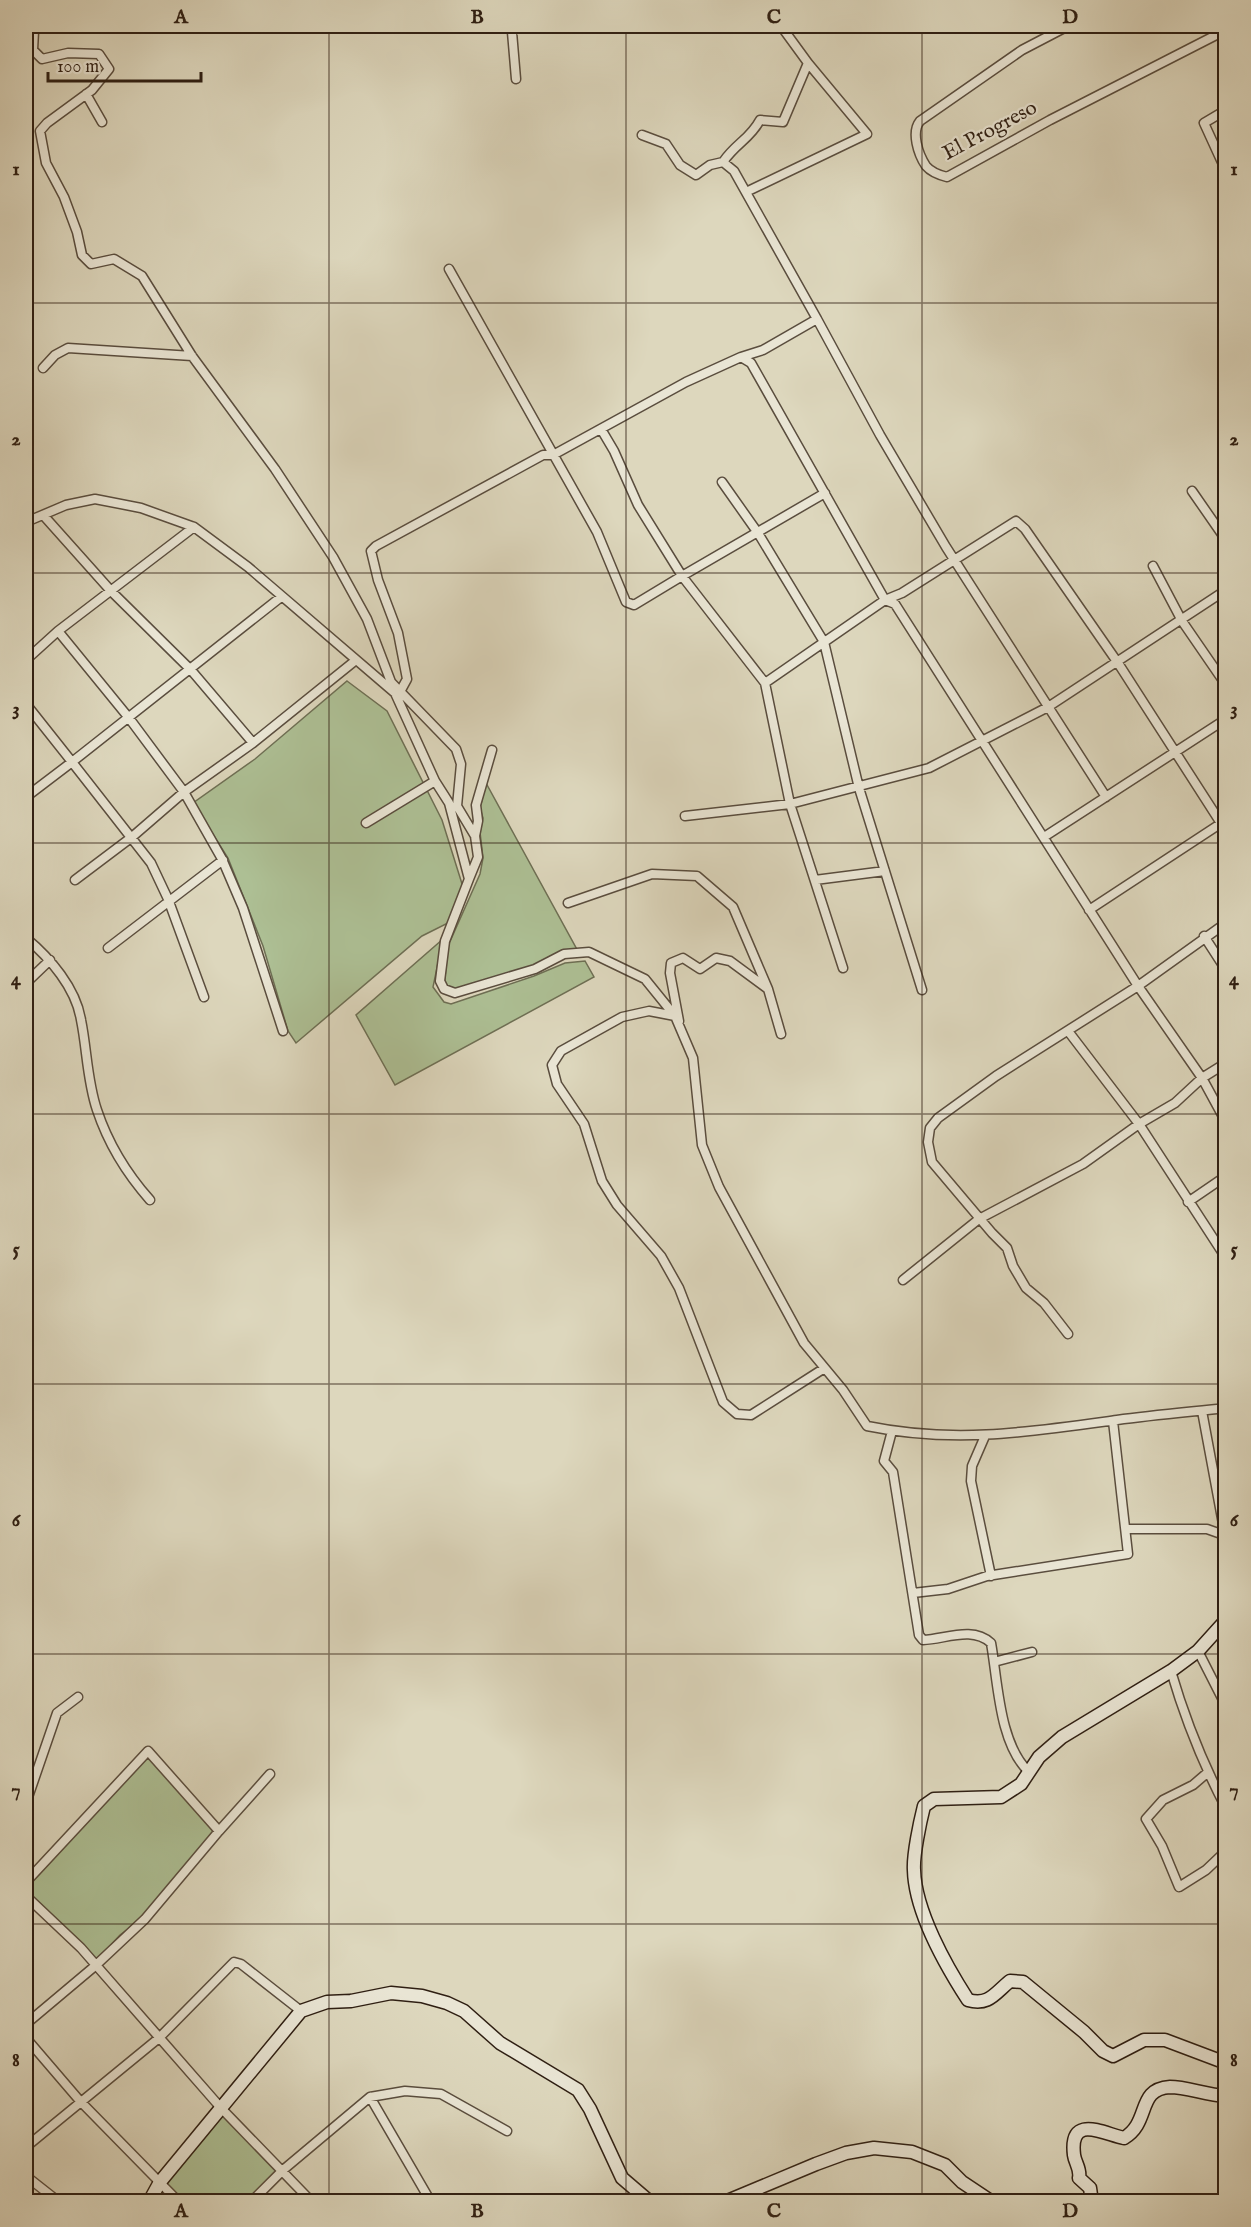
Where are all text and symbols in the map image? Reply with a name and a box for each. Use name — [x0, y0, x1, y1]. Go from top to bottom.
text: A — [173, 5, 189, 30]
text: B — [470, 5, 484, 30]
text: C — [767, 5, 781, 30]
text: D — [1062, 5, 1078, 30]
scale bar — [48, 45, 201, 83]
text: 100 m — [57, 56, 99, 79]
street label: El Progreso — [938, 95, 1042, 167]
text: 1 — [12, 157, 20, 182]
text: 1 — [1230, 157, 1238, 182]
text: 2 — [11, 427, 21, 452]
text: 2 — [1229, 427, 1239, 452]
text: 3 — [12, 697, 20, 722]
text: 3 — [1230, 697, 1238, 722]
text: 4 — [11, 967, 22, 992]
text: 4 — [1229, 967, 1240, 992]
text: 5 — [12, 1237, 20, 1262]
text: 5 — [1230, 1237, 1238, 1262]
text: 6 — [12, 1508, 22, 1533]
text: 6 — [1230, 1508, 1240, 1533]
text: 7 — [11, 1778, 21, 1803]
text: 7 — [1229, 1778, 1239, 1803]
text: 8 — [12, 2048, 20, 2073]
text: 8 — [1230, 2048, 1238, 2073]
text: A — [173, 2199, 189, 2224]
text: B — [470, 2199, 484, 2224]
text: C — [767, 2199, 781, 2224]
text: D — [1062, 2199, 1078, 2224]

